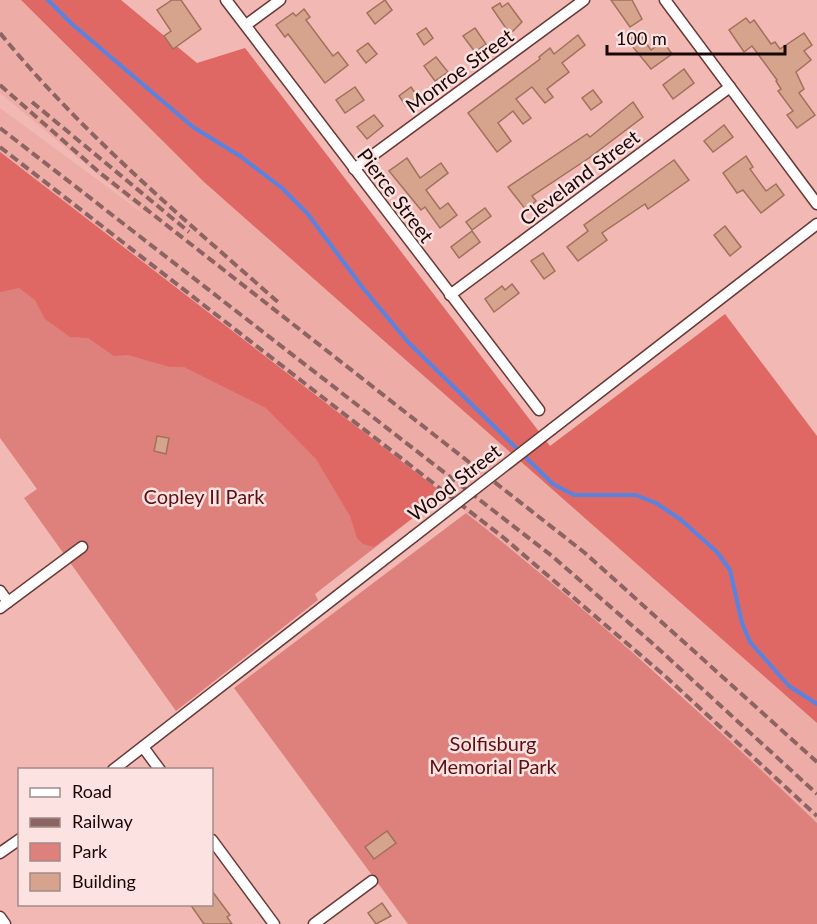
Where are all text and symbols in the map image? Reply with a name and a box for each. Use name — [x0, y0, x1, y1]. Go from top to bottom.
scale bar — [607, 18, 786, 56]
street label: Monroe Street — [400, 23, 518, 117]
text: 100 m — [616, 27, 667, 49]
street label: Cleveland Street — [514, 124, 644, 230]
street label: Pierce Street — [353, 143, 439, 247]
street label: Wood Street — [403, 438, 505, 526]
park label: Copley II Park — [143, 484, 265, 508]
park label: Solfisburg Memorial Park — [429, 731, 558, 778]
legend — [18, 768, 213, 906]
text: Road — [72, 780, 112, 802]
text: Railway — [72, 810, 133, 832]
text: Park — [72, 840, 108, 862]
text: Building — [72, 870, 136, 892]

